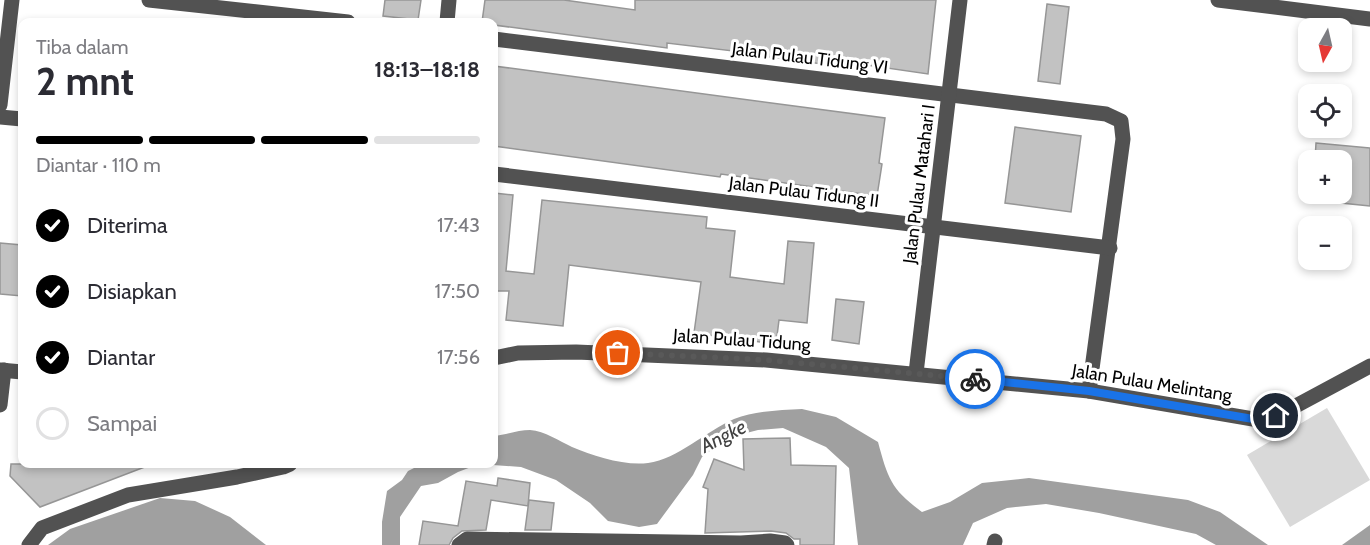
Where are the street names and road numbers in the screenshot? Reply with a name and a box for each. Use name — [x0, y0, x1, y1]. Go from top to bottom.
street label: Jalan Pulau Tidung VI — [730, 37, 889, 79]
street label: Jalan Pulau Matahari I — [898, 103, 940, 266]
street label: Jalan Pulau Tidung II — [727, 172, 880, 212]
street label: Jalan Pulau Tidung — [672, 324, 812, 356]
street label: Jalan Pulau Melintang — [1070, 359, 1234, 407]

